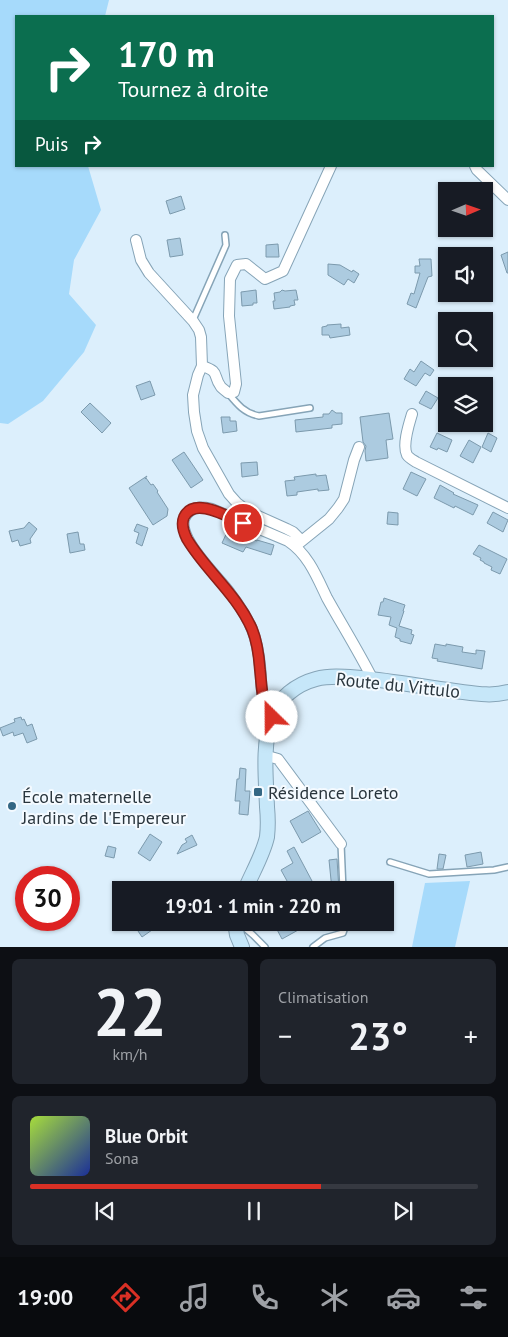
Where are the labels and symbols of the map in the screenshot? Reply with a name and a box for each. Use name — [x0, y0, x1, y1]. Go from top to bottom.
north arrow — [438, 182, 492, 238]
pin — [222, 502, 264, 544]
street label: Route du Vittulo — [335, 667, 461, 703]
position arrow — [245, 690, 297, 742]
place label: Résidence Loreto — [268, 781, 398, 804]
place label: École maternelle Jardins de l'Empereur — [21, 785, 186, 829]
marker: Résidence Loreto — [252, 786, 264, 798]
marker: École maternelle Jardins de l'Empereur — [6, 800, 18, 812]
speed limit sign: 30 — [15, 866, 80, 931]

